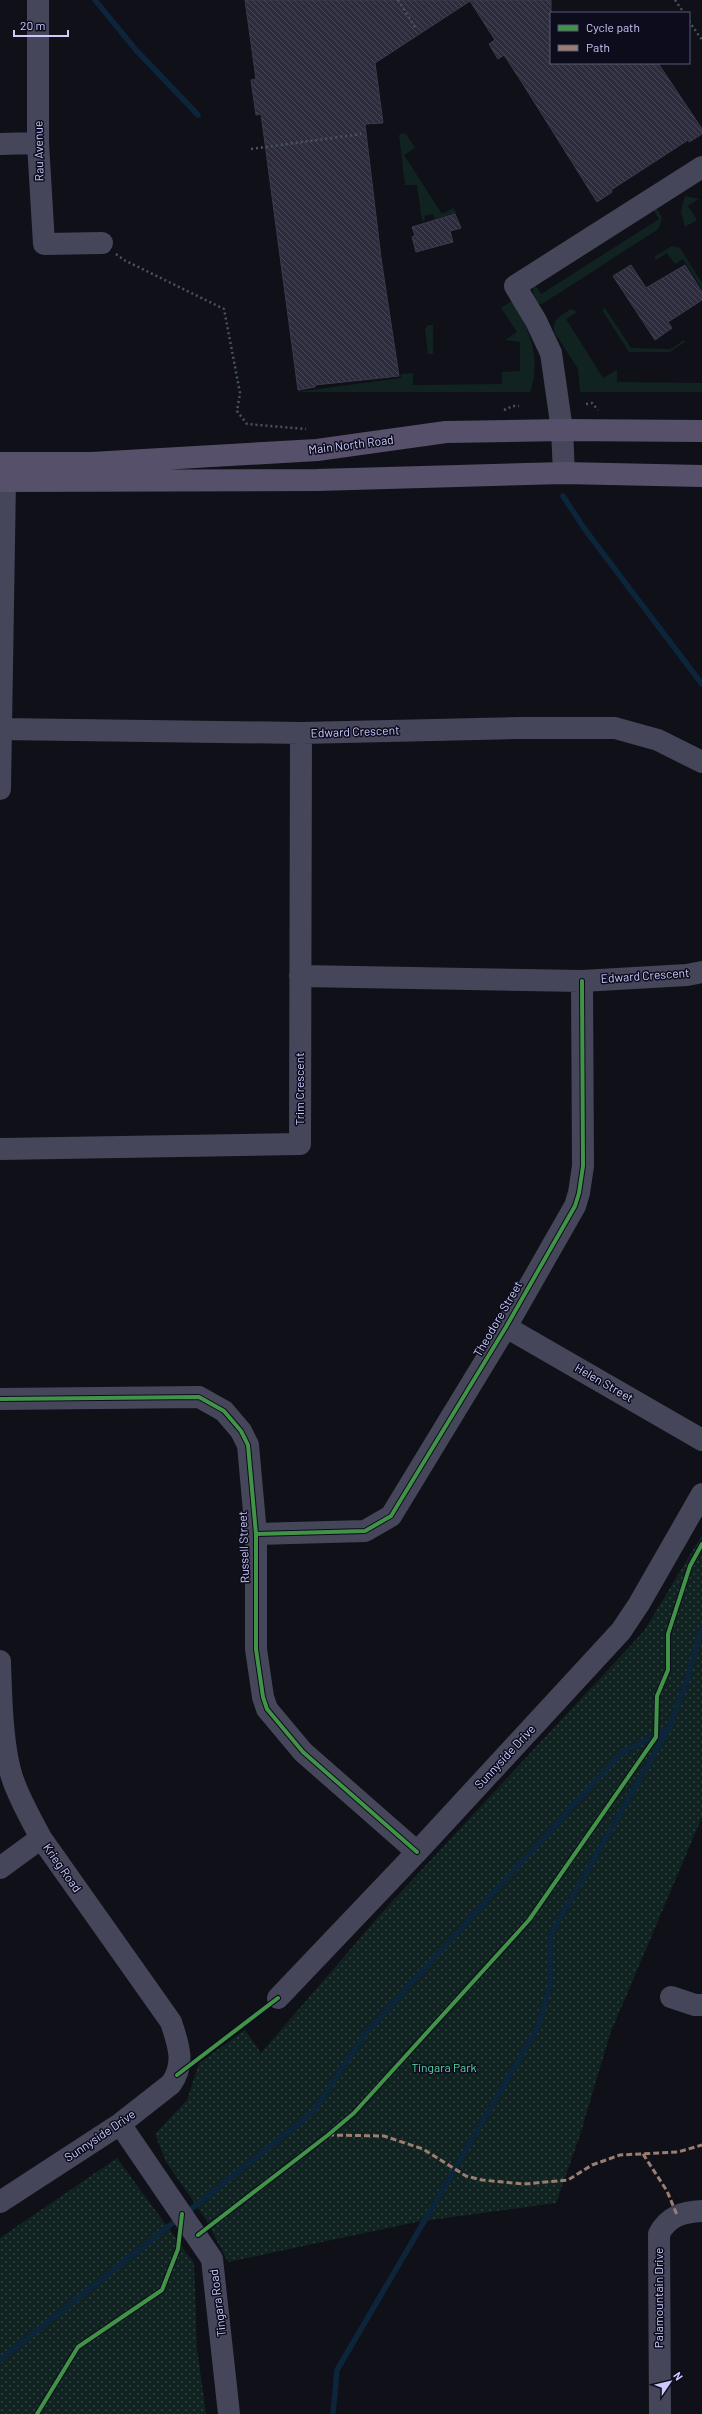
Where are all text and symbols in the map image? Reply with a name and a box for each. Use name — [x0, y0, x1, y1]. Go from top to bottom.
scale bar — [14, 12, 68, 38]
legend — [550, 12, 690, 64]
text: 20 m — [20, 18, 46, 32]
text: Cycle path — [586, 20, 640, 34]
text: Path — [586, 40, 610, 54]
street label: Rau Avenue — [30, 121, 46, 181]
street label: Main North Road — [308, 432, 394, 456]
street label: Edward Crescent — [310, 722, 400, 740]
street label: Edward Crescent — [600, 965, 690, 985]
street label: Trim Crescent — [292, 1052, 306, 1126]
street label: Theodore Street — [470, 1278, 524, 1359]
street label: Helen Street — [573, 1360, 636, 1404]
street label: Russell Street — [235, 1511, 251, 1583]
street label: Sunnyside Drive — [471, 1721, 537, 1791]
street label: Krieg Road — [41, 1840, 85, 1895]
park label: Tingara Park — [411, 2060, 477, 2074]
street label: Sunnyside Drive — [61, 2106, 137, 2164]
street label: Palamountain Drive — [651, 2248, 665, 2348]
street label: Tingara Road — [206, 2268, 228, 2338]
north arrow — [650, 2362, 690, 2402]
text: N — [671, 2369, 686, 2383]

